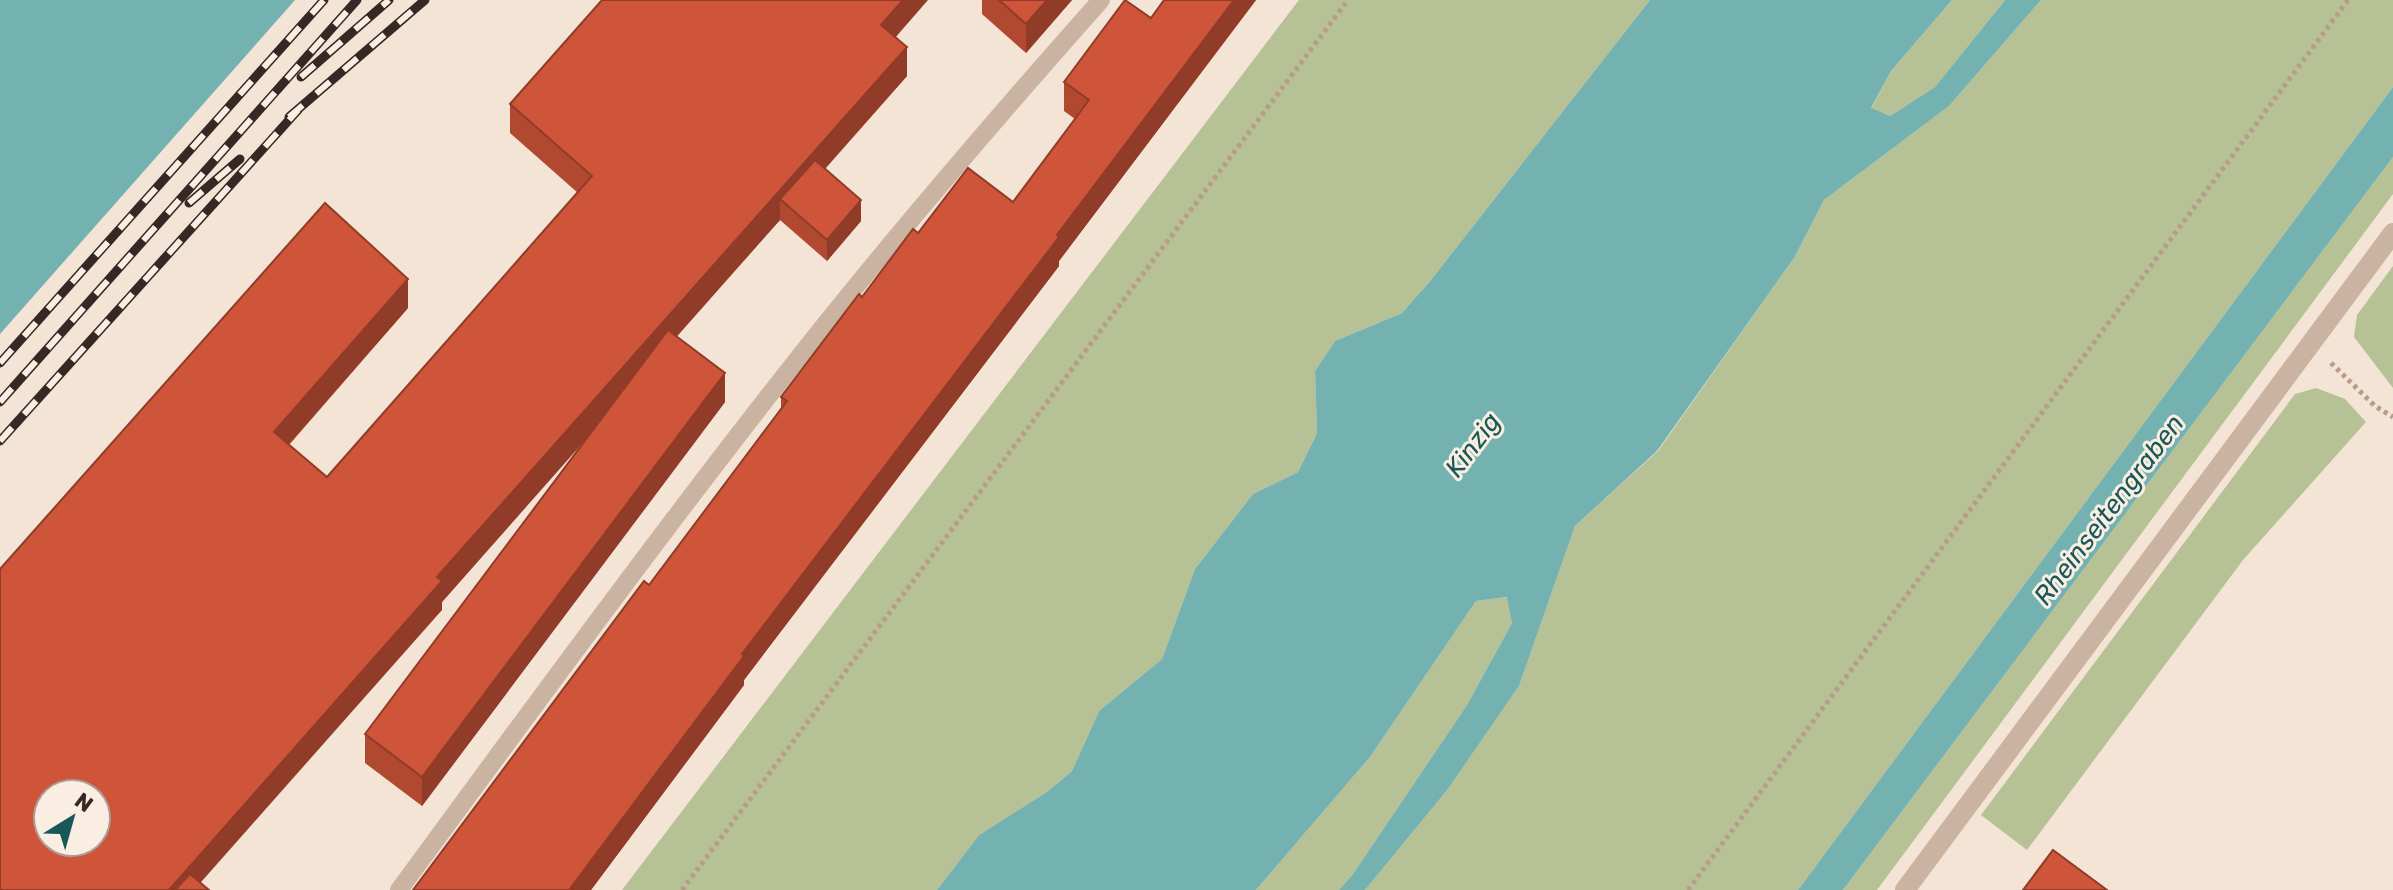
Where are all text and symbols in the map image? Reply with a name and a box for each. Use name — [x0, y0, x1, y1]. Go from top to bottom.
water label: Kinzig — [1439, 407, 1507, 483]
water label: Rheinseitengraben — [2027, 409, 2191, 611]
north arrow — [32, 778, 112, 858]
text: N — [69, 787, 98, 818]

